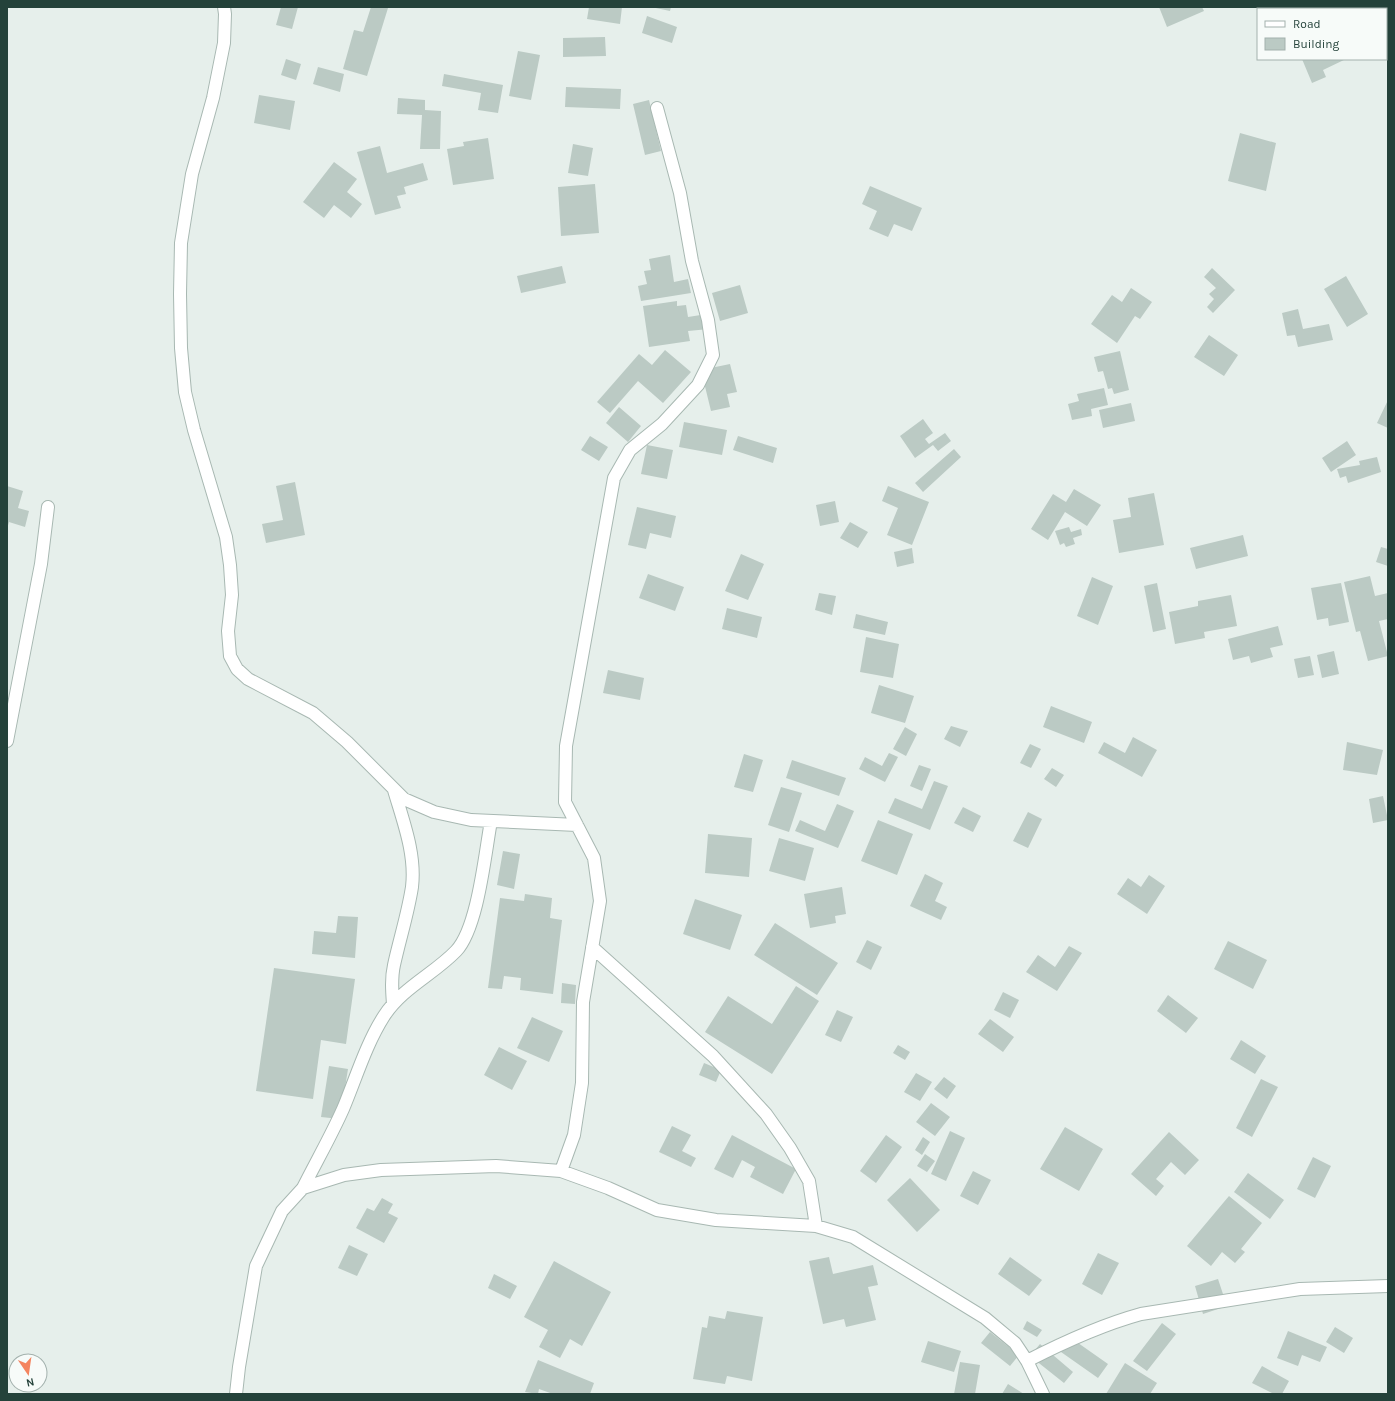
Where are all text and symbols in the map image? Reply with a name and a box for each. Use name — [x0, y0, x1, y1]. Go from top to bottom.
legend — [1257, 8, 1387, 60]
text: Road — [1293, 17, 1321, 31]
text: Building — [1293, 37, 1340, 51]
north arrow — [8, 1353, 48, 1393]
text: N — [25, 1375, 35, 1389]

